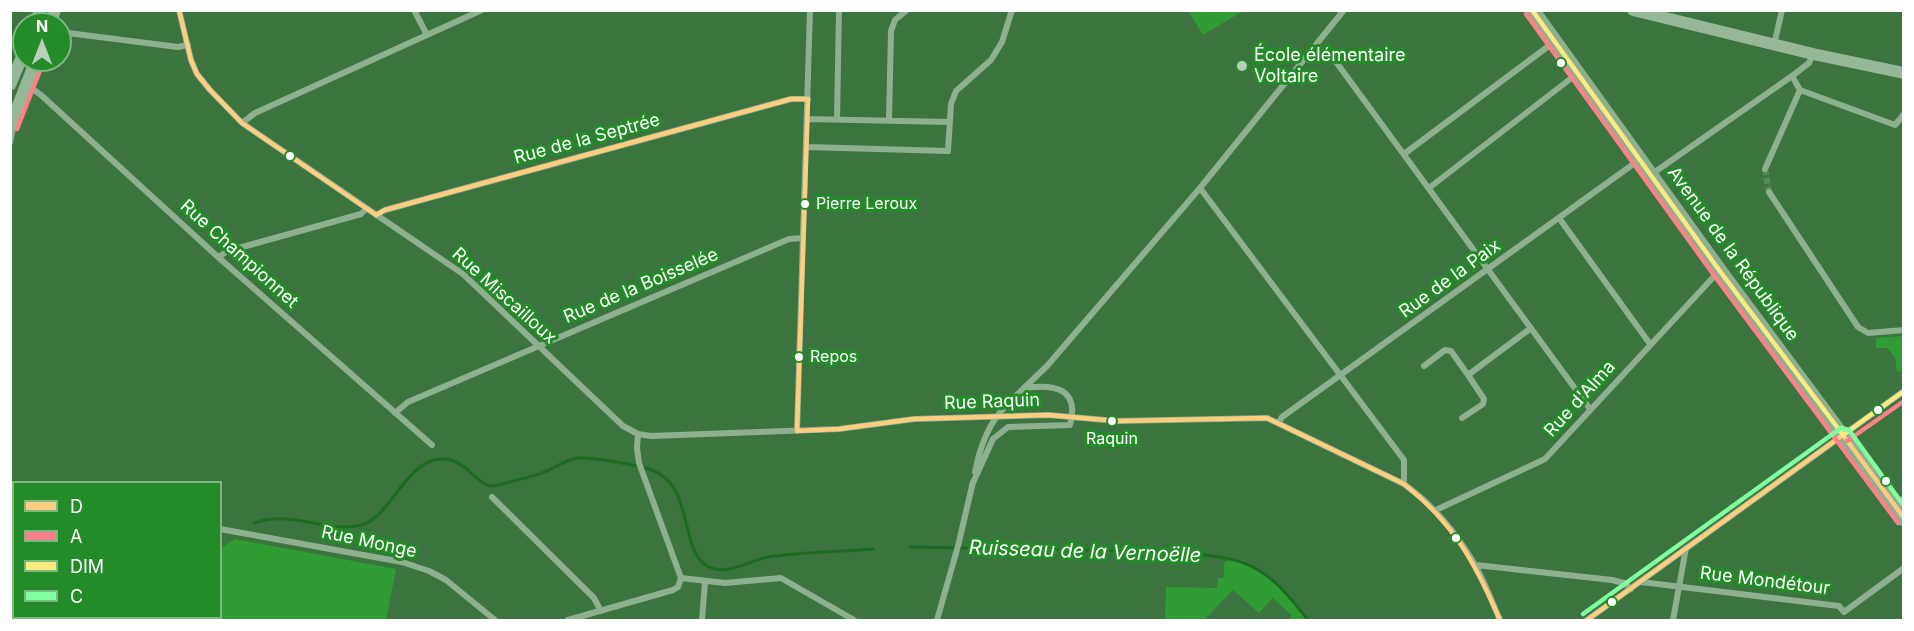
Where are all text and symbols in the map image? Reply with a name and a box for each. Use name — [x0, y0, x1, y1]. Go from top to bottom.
north arrow — [12, 12, 72, 72]
text: N — [36, 16, 48, 36]
place label: École élémentaire Voltaire — [1254, 45, 1405, 88]
unlabelled marker — [1555, 57, 1567, 69]
marker: École élémentaire Voltaire — [1235, 59, 1249, 73]
street label: Rue de la Septrée — [512, 109, 662, 169]
unlabelled marker — [284, 150, 296, 162]
street label: Avenue de la République — [1663, 163, 1803, 345]
place label: Pierre Leroux — [816, 194, 917, 214]
street label: Rue Championnet — [176, 195, 302, 313]
marker: Pierre Leroux — [799, 198, 811, 210]
street label: Rue de la Paix — [1395, 235, 1505, 323]
street label: Rue Miscailloux — [447, 244, 561, 348]
street label: Rue de la Boisselée — [561, 244, 721, 328]
place label: Repos — [810, 347, 857, 367]
marker: Repos — [793, 351, 805, 363]
street label: Rue d'Alma — [1540, 356, 1620, 442]
street label: Rue Raquin — [944, 390, 1040, 414]
unlabelled marker — [1872, 404, 1884, 416]
marker: Raquin — [1106, 415, 1118, 427]
place label: Raquin — [1086, 429, 1138, 449]
unlabelled marker — [1880, 475, 1892, 487]
legend — [12, 481, 222, 619]
text: D — [70, 496, 83, 517]
street label: Rue Monge — [319, 521, 419, 563]
text: A — [70, 526, 82, 547]
unlabelled marker — [1450, 532, 1462, 544]
water label: Ruisseau de la Vernoëlle — [968, 536, 1202, 568]
text: DIM — [70, 556, 104, 577]
street label: Rue Mondétour — [1699, 562, 1831, 600]
text: C — [70, 586, 83, 607]
unlabelled marker — [1606, 596, 1618, 608]

